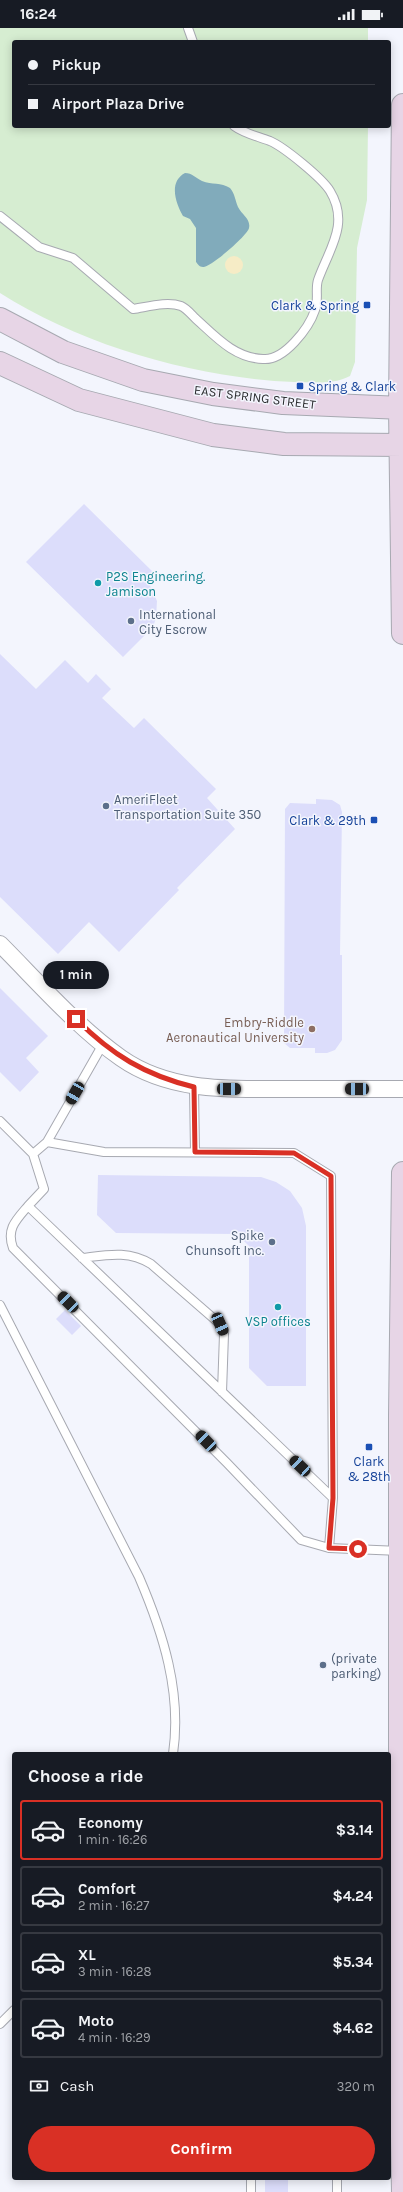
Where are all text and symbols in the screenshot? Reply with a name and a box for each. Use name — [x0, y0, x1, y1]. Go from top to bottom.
text: 16:24 — [20, 5, 57, 23]
text: Pickup — [52, 56, 101, 74]
text: Airport Plaza Drive — [52, 95, 184, 113]
place label: Clark & Spring — [271, 298, 360, 313]
marker: Clark & Spring — [362, 300, 372, 310]
place label: Spring & Clark — [308, 379, 396, 394]
marker: Spring & Clark — [295, 381, 305, 391]
street label: EAST SPRING STREET — [193, 382, 317, 412]
place label: P2S Engineering. Jamison — [106, 569, 205, 599]
marker: P2S Engineering. Jamison — [93, 578, 103, 588]
place label: International City Escrow — [139, 607, 216, 637]
marker: International City Escrow — [126, 616, 136, 626]
place label: AmeriFleet Transportation Suite 350 — [114, 792, 262, 822]
marker: AmeriFleet Transportation Suite 350 — [101, 801, 111, 811]
place label: Clark & 29th — [289, 813, 366, 828]
marker: Clark & 29th — [369, 815, 379, 825]
callout: 1 min — [43, 961, 109, 989]
text: 1 min — [60, 967, 92, 982]
route end — [67, 1010, 85, 1028]
place label: Embry-Riddle Aeronautical University — [166, 1015, 304, 1045]
marker: Embry-Riddle Aeronautical University — [307, 1024, 317, 1034]
car — [64, 1080, 86, 1106]
car — [217, 1083, 241, 1095]
car — [345, 1083, 369, 1095]
place label: Spike Chunsoft Inc. — [186, 1228, 264, 1258]
marker: Spike Chunsoft Inc. — [267, 1237, 277, 1247]
car — [55, 1289, 81, 1315]
marker: VSP offices — [273, 1302, 283, 1312]
car — [210, 1311, 230, 1337]
place label: VSP offices — [245, 1314, 311, 1329]
car — [193, 1428, 219, 1454]
marker: Clark & 28th — [364, 1442, 374, 1452]
car — [287, 1453, 313, 1479]
place label: Clark & 28th — [347, 1454, 391, 1484]
route start — [349, 1540, 367, 1558]
place label: (private parking) — [331, 1651, 381, 1681]
marker: (private parking) — [318, 1660, 328, 1670]
text: Choose a ride — [28, 1765, 143, 1787]
icon: car — [30, 1812, 66, 1848]
text: Economy — [78, 1814, 143, 1832]
text: $3.14 — [336, 1821, 373, 1839]
text: 1 min · 16:26 — [78, 1832, 147, 1847]
icon: car — [30, 1878, 66, 1914]
text: Comfort — [78, 1880, 136, 1898]
text: $4.24 — [333, 1887, 373, 1905]
text: 2 min · 16:27 — [78, 1898, 149, 1913]
icon: car — [30, 1944, 66, 1980]
text: XL — [78, 1946, 96, 1964]
text: $5.34 — [332, 1953, 373, 1971]
text: 3 min · 16:28 — [78, 1964, 151, 1979]
icon: car — [30, 2010, 66, 2046]
text: Moto — [78, 2012, 114, 2030]
text: $4.62 — [332, 2019, 373, 2037]
text: 4 min · 16:29 — [78, 2030, 151, 2045]
icon: cash — [28, 2075, 50, 2097]
text: Cash — [60, 2077, 94, 2095]
text: 320 m — [337, 2079, 375, 2094]
button: Confirm — [28, 2126, 375, 2172]

